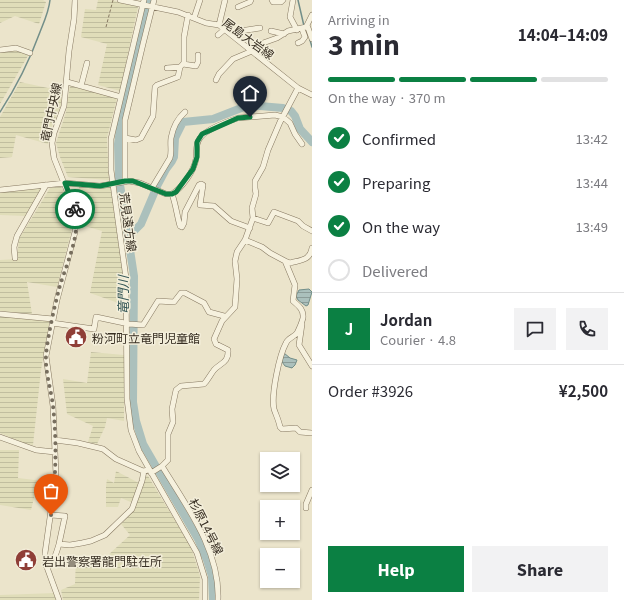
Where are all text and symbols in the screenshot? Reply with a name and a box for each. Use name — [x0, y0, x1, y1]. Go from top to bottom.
text: Arriving in — [328, 10, 390, 29]
street label: 尾島大岩線 — [220, 13, 278, 63]
text: 14:04–14:09 — [518, 24, 608, 45]
text: 3 min — [328, 25, 400, 62]
pin — [233, 76, 267, 117]
street label: 竜門中央線 — [35, 81, 65, 143]
icon: home — [239, 82, 261, 104]
text: On the way · 370 m — [328, 88, 445, 107]
icon: check — [328, 127, 350, 149]
text: Confirmed — [362, 128, 436, 149]
text: 13:42 — [576, 129, 608, 148]
icon: check — [328, 171, 350, 193]
text: Preparing — [362, 172, 430, 193]
text: 13:44 — [576, 173, 608, 192]
courier — [55, 189, 95, 229]
street label: 荒見遠方線 — [116, 191, 142, 253]
icon: bike — [64, 198, 86, 220]
icon: check — [328, 215, 350, 237]
text: On the way — [362, 216, 440, 237]
text: 13:49 — [576, 217, 608, 236]
text: Delivered — [362, 260, 428, 281]
water label: 竜門川 — [113, 274, 132, 315]
button: chat — [514, 308, 556, 350]
button: phone — [566, 308, 608, 350]
text: Jordan — [380, 309, 432, 330]
text: J — [345, 318, 353, 339]
public building icon: 粉河町立竜門児童館 — [63, 324, 89, 350]
place label: 粉河町立竜門児童館 — [92, 329, 200, 346]
text: Courier · 4.8 — [380, 330, 456, 349]
text: Order #3926 — [328, 380, 413, 401]
text: ¥2,500 — [559, 380, 608, 401]
map controls — [260, 452, 300, 588]
button: layers — [260, 452, 300, 492]
pin — [34, 474, 68, 515]
icon: bag — [40, 480, 62, 502]
street label: 杉原14号線 — [186, 495, 228, 557]
button: + — [260, 500, 300, 540]
button: Help — [328, 546, 464, 592]
button: Share — [472, 546, 608, 592]
public building icon: 岩出警察署龍門駐在所 — [13, 547, 39, 573]
button: − — [260, 548, 300, 588]
place label: 岩出警察署龍門駐在所 — [42, 552, 162, 569]

